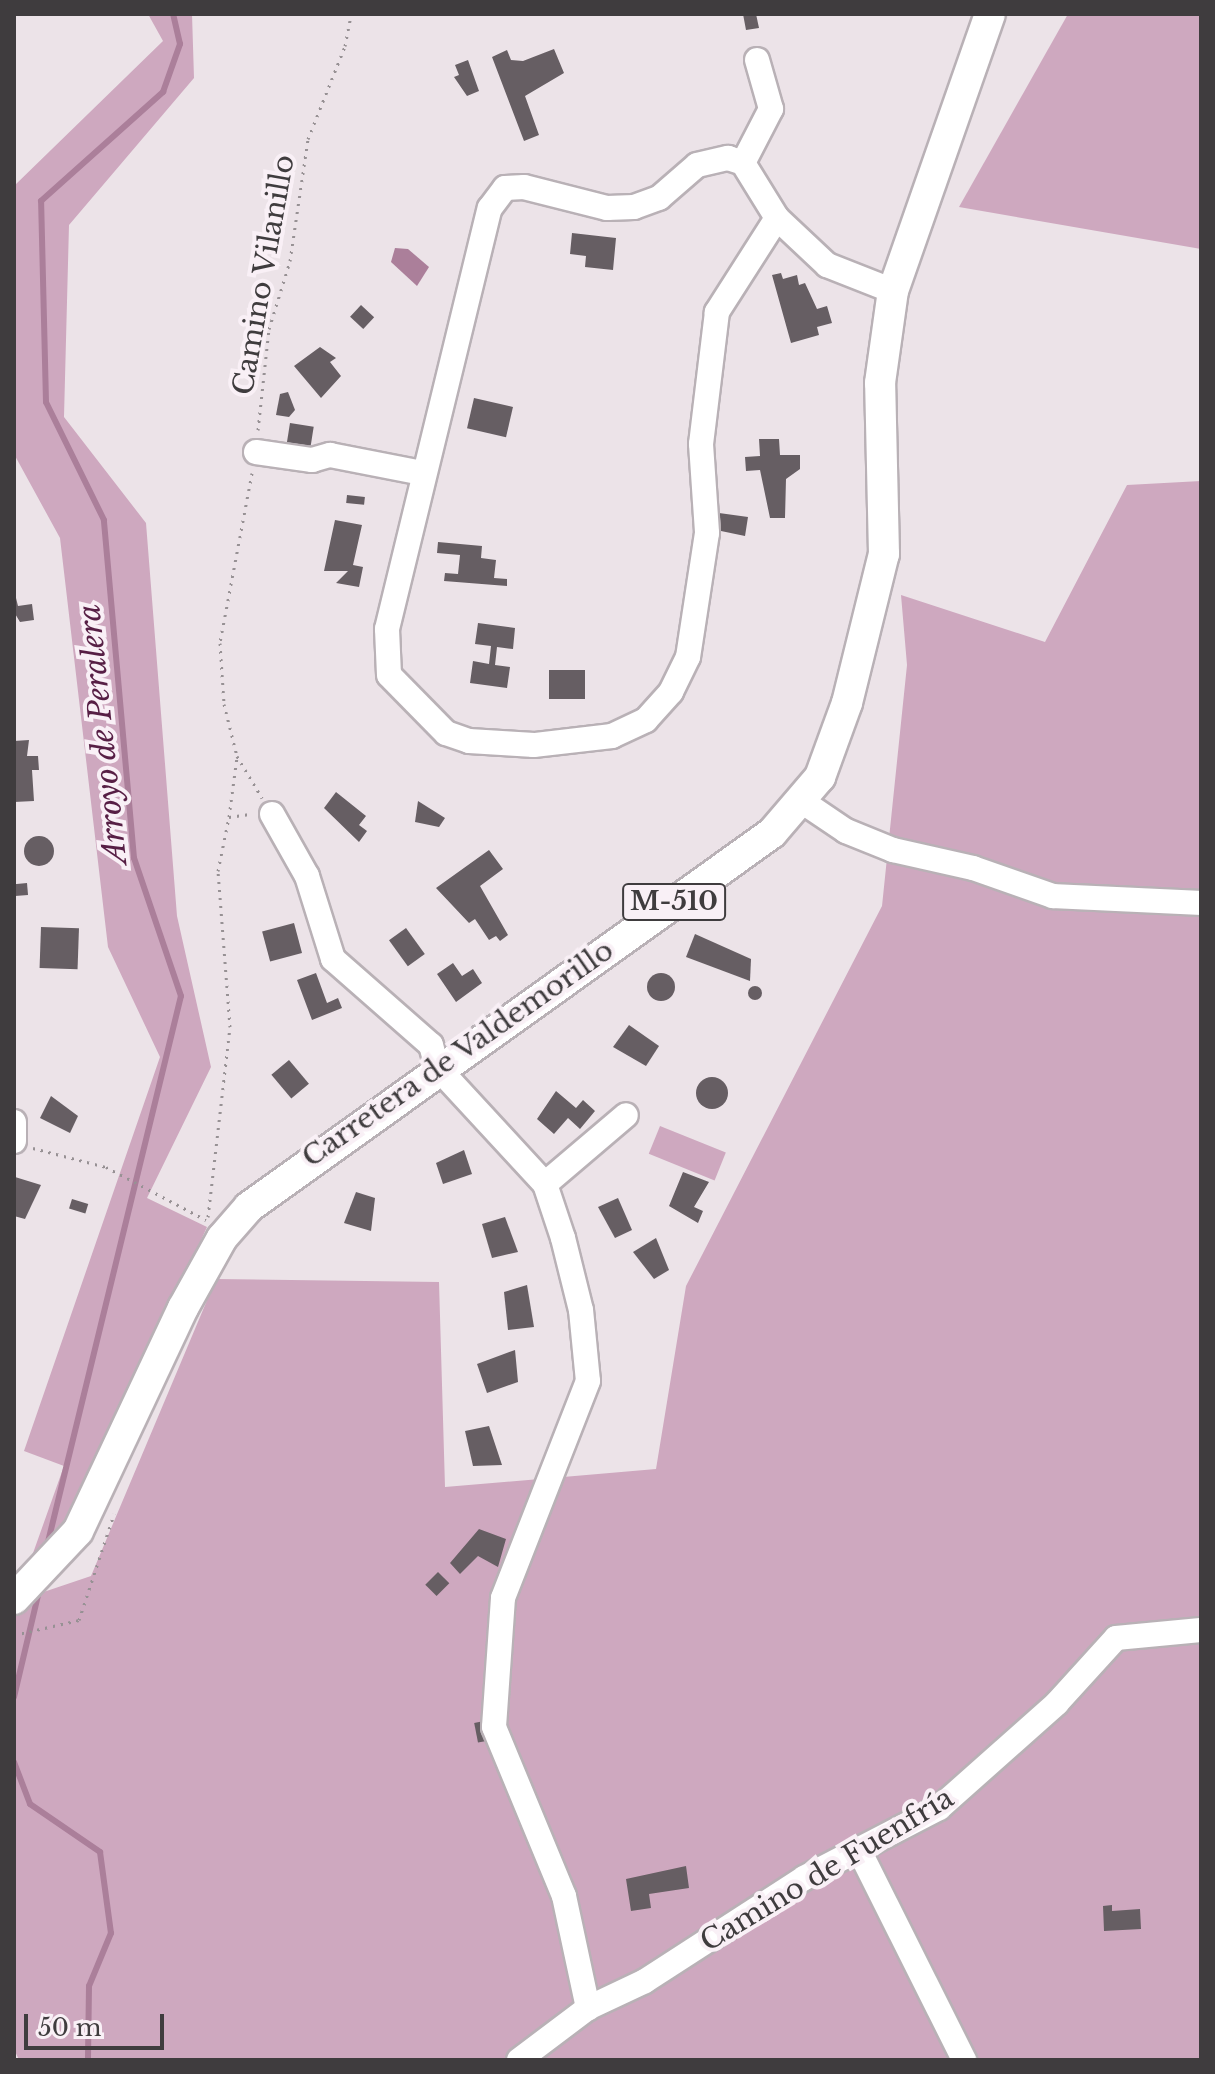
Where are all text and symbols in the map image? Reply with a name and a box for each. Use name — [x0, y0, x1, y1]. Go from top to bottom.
street label: Camino Vilanillo — [226, 152, 302, 398]
water label: Arroyo de Peralera — [71, 602, 135, 866]
road number: M-510 — [622, 880, 726, 924]
street label: Carretera de Valdemorillo — [295, 933, 621, 1175]
street label: Camino de Fuenfría — [694, 1781, 960, 1959]
scale bar — [28, 1998, 168, 2048]
text: 50 m — [38, 2013, 101, 2042]

